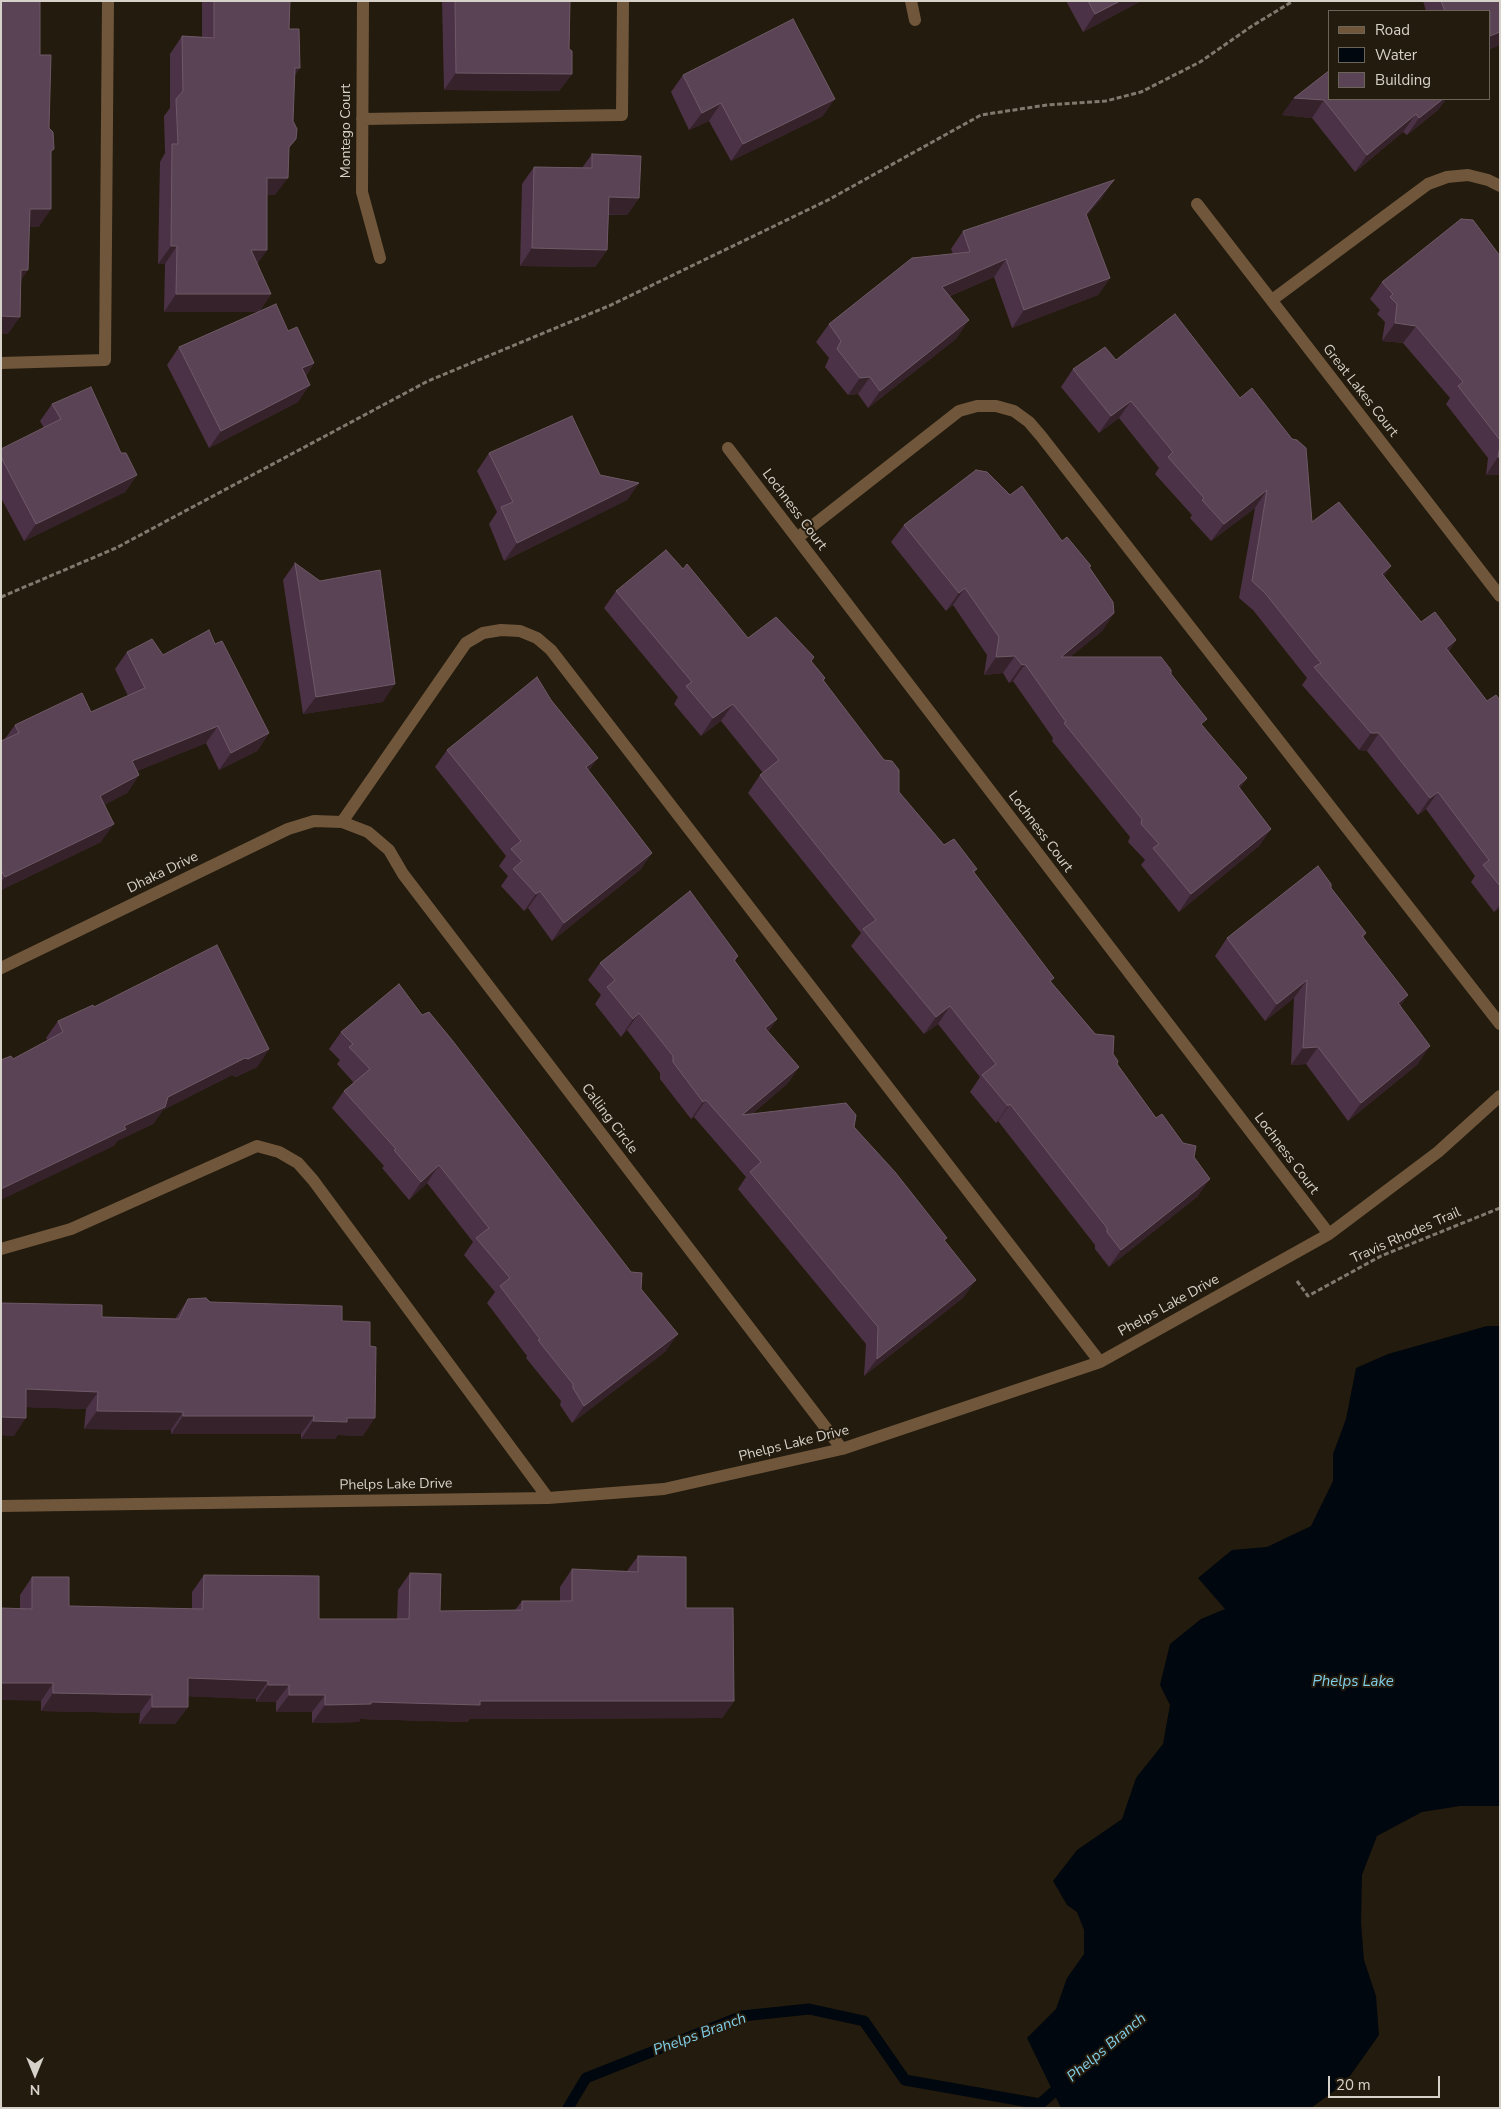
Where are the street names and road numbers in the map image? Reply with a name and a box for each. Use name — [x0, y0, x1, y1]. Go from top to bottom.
street label: Montego Court — [339, 84, 355, 178]
street label: Great Lakes Court — [1319, 341, 1401, 441]
street label: Lochness Court — [758, 466, 830, 554]
street label: Lochness Court — [1004, 788, 1076, 876]
street label: Dhaka Drive — [125, 849, 201, 897]
street label: Calling Circle — [577, 1081, 641, 1157]
street label: Lochness Court — [1250, 1110, 1322, 1198]
street label: Travis Rhodes Trail — [1348, 1204, 1464, 1268]
street label: Phelps Lake Drive — [1116, 1271, 1222, 1341]
street label: Phelps Lake Drive — [737, 1422, 851, 1466]
street label: Phelps Lake Drive — [339, 1476, 453, 1494]

